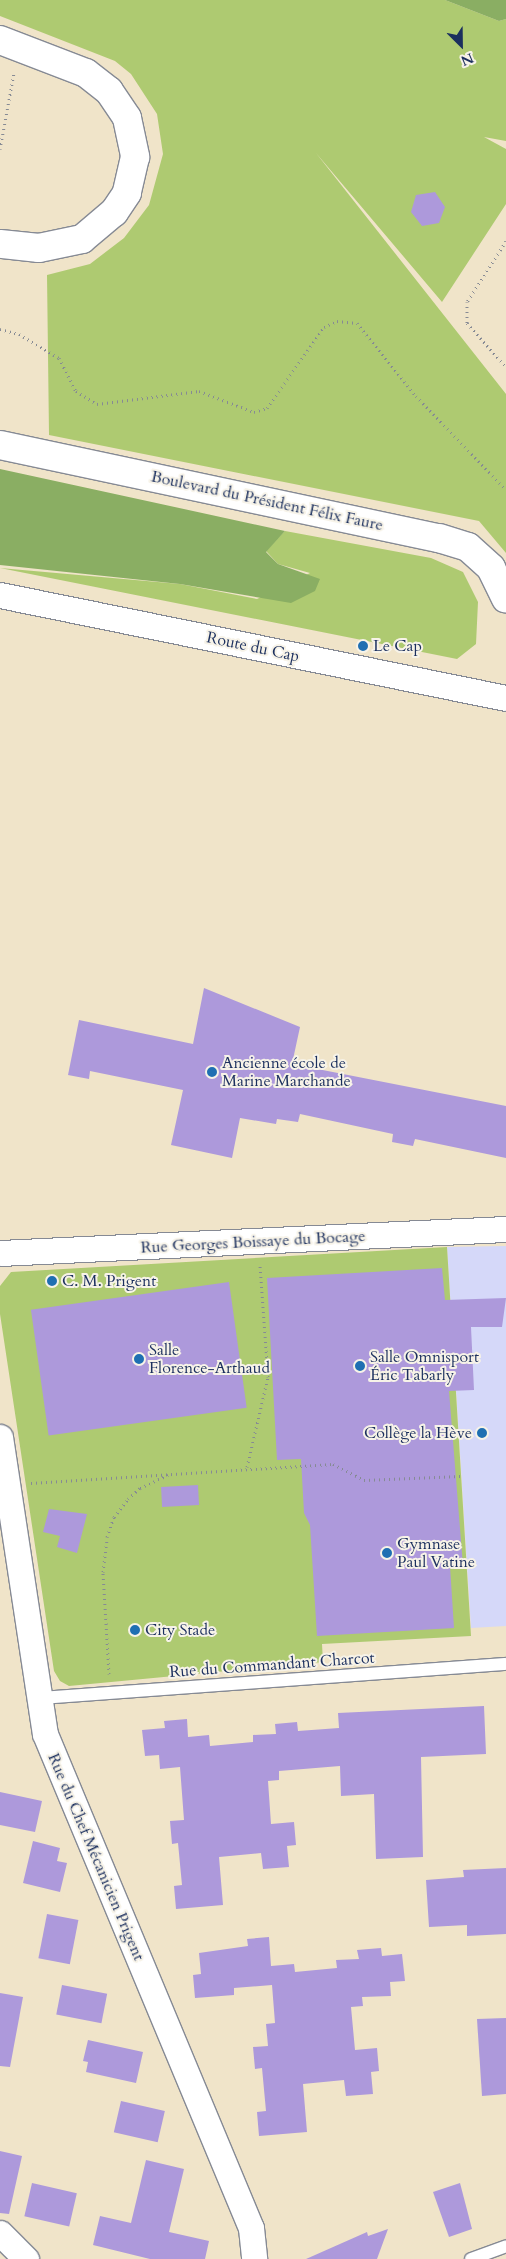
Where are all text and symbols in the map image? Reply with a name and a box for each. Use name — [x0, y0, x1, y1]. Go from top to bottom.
north arrow — [436, 20, 486, 70]
text: N — [458, 48, 476, 70]
street label: Boulevard du Président Félix Faure — [149, 467, 385, 535]
street label: Route du Cap — [205, 628, 301, 666]
place label: Le Cap — [373, 636, 422, 656]
marker: Le Cap — [357, 640, 369, 652]
place label: Ancienne école de Marine Marchande — [222, 1053, 351, 1091]
marker: Ancienne école de Marine Marchande — [206, 1066, 218, 1078]
street label: Rue Georges Boissaye du Bocage — [140, 1227, 366, 1257]
place label: C. M. Prigent — [62, 1271, 156, 1291]
marker: C. M. Prigent — [46, 1275, 58, 1287]
place label: Salle Florence-Arthaud — [149, 1340, 270, 1378]
place label: Salle Omnisport Éric Tabarly — [370, 1347, 479, 1385]
marker: Salle Florence-Arthaud — [133, 1353, 145, 1365]
marker: Salle Omnisport Éric Tabarly — [354, 1360, 366, 1372]
place label: Collège la Hève — [364, 1423, 472, 1443]
marker: Collège la Hève — [476, 1427, 488, 1439]
place label: Gymnase Paul Vatine — [397, 1534, 475, 1572]
marker: Gymnase Paul Vatine — [381, 1547, 393, 1559]
place label: City Stade — [145, 1620, 215, 1640]
marker: City Stade — [129, 1624, 141, 1636]
street label: Rue du Commandant Charcot — [169, 1648, 375, 1682]
street label: Rue du Chef Mécanicien Prigent — [44, 1750, 148, 1964]

